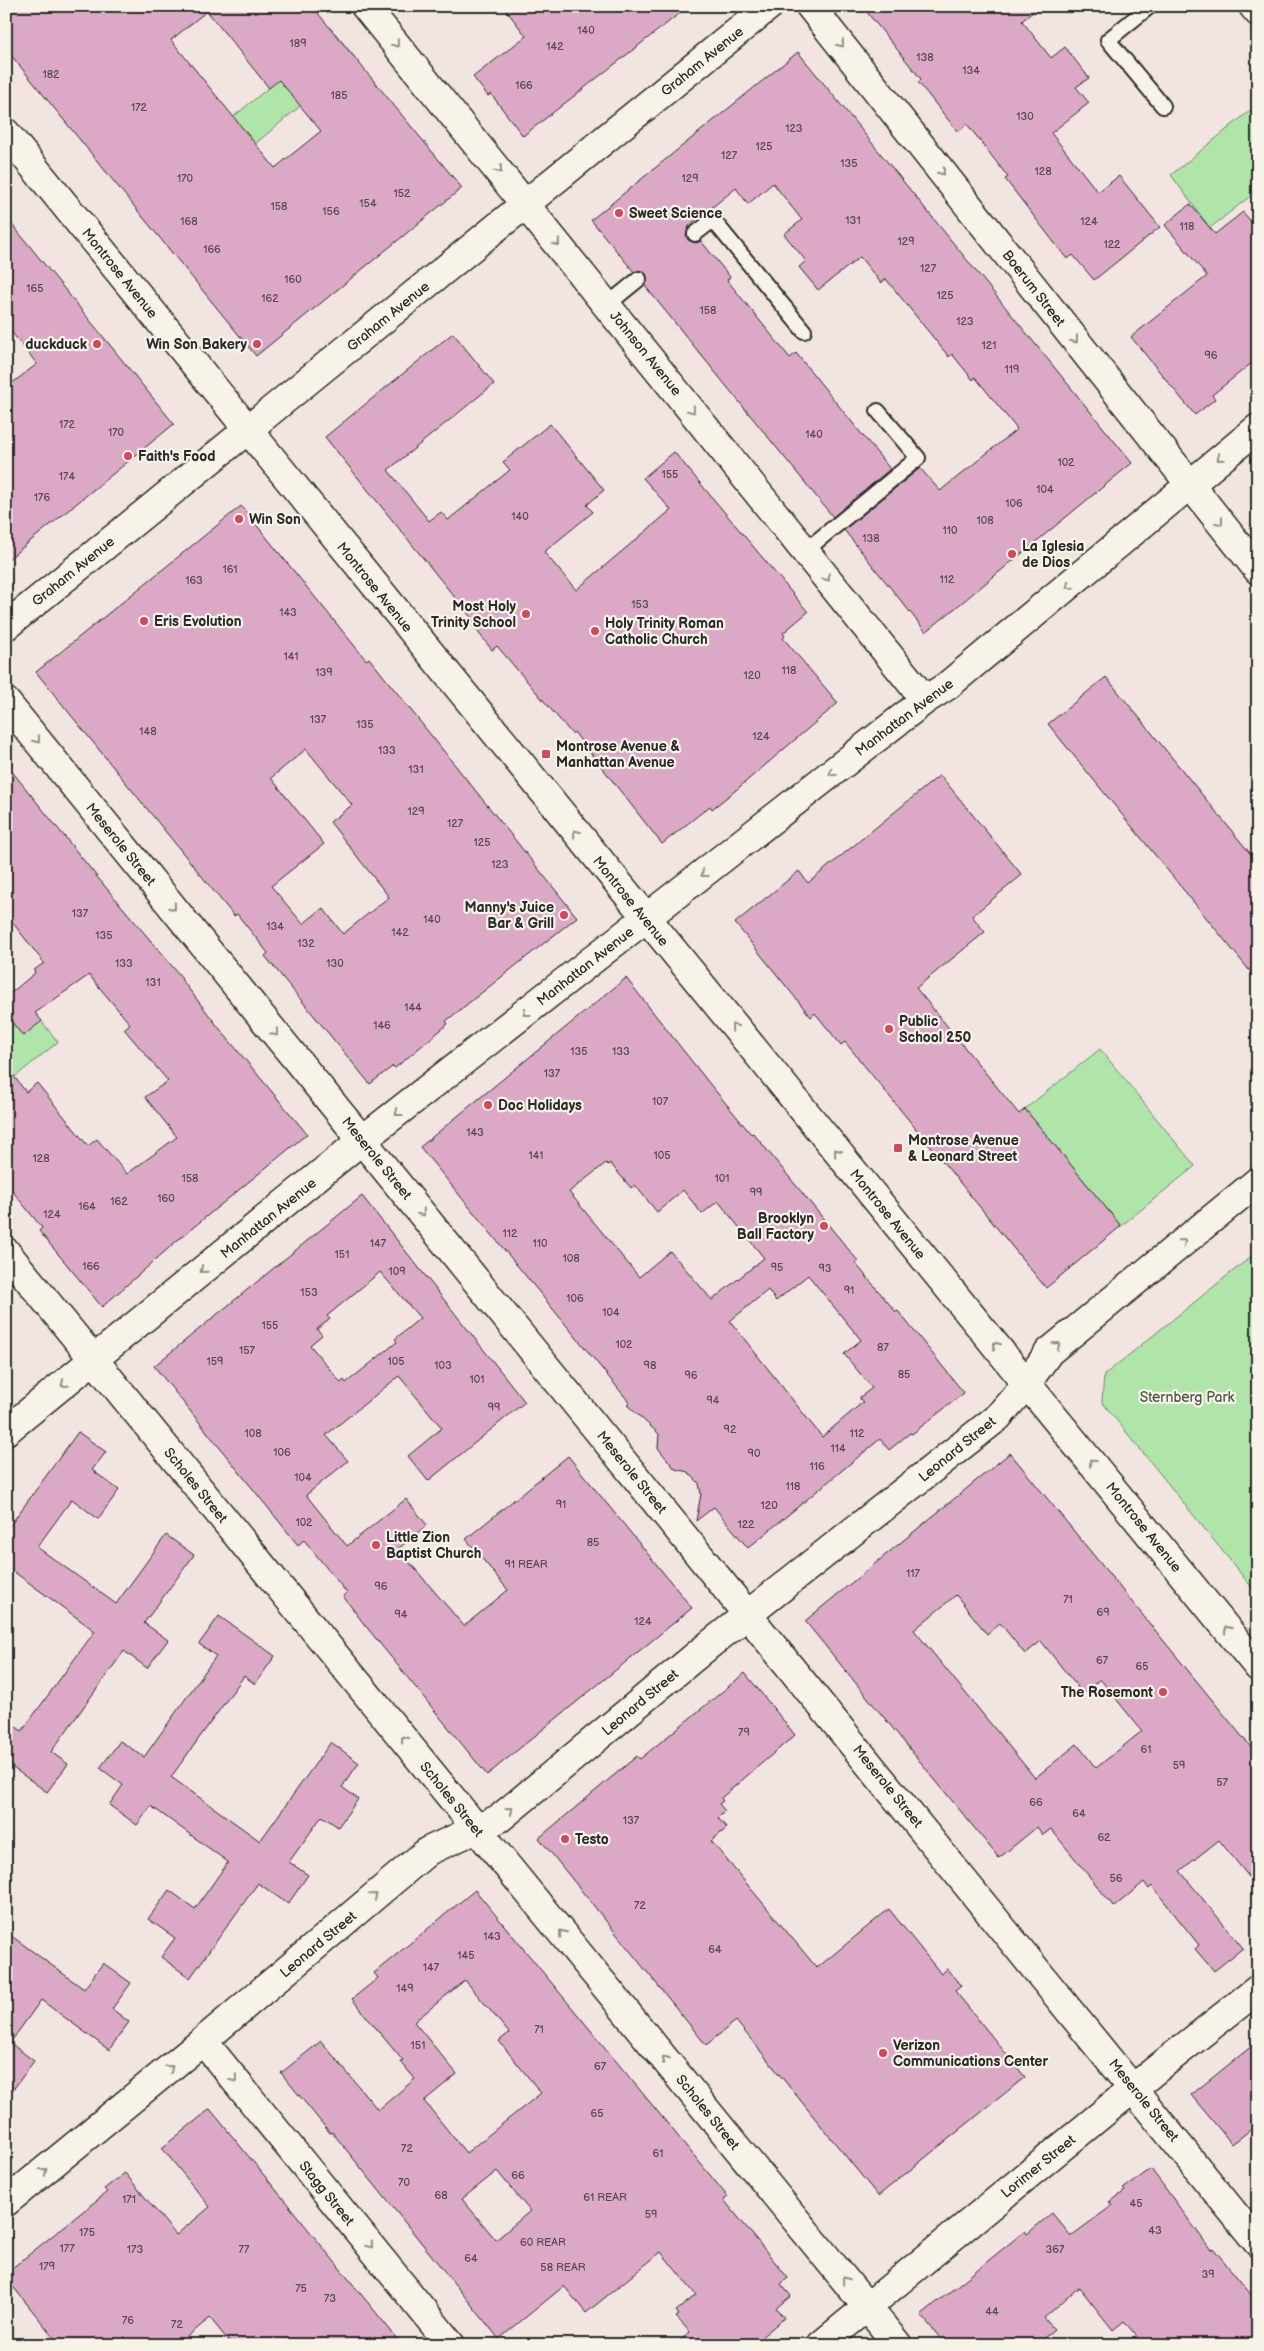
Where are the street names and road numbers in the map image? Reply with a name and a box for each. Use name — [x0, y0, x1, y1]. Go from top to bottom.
street label: Graham Avenue — [658, 23, 747, 100]
street label: Montrose Avenue — [78, 225, 161, 322]
street label: Boerum Street — [999, 247, 1069, 330]
street label: Graham Avenue — [344, 278, 433, 355]
street label: Johnson Avenue — [606, 307, 685, 399]
street label: Graham Avenue — [29, 533, 118, 610]
street label: Montrose Avenue — [333, 539, 416, 636]
street label: Manhattan Avenue — [852, 675, 957, 760]
street label: Meserole Street — [82, 799, 160, 890]
street label: Montrose Avenue — [589, 853, 672, 950]
street label: Manhattan Avenue — [533, 923, 637, 1010]
street label: Meserole Street — [338, 1113, 416, 1204]
street label: Montrose Avenue — [846, 1166, 929, 1263]
street label: Manhattan Avenue — [217, 1175, 320, 1262]
street label: Leonard Street — [915, 1413, 1000, 1486]
street label: Meserole Street — [593, 1427, 671, 1518]
street label: Scholes Street — [160, 1444, 232, 1527]
street label: Montrose Avenue — [1102, 1479, 1185, 1576]
street label: Leonard Street — [599, 1665, 682, 1739]
street label: Meserole Street — [849, 1741, 927, 1832]
street label: Scholes Street — [416, 1758, 488, 1841]
street label: Leonard Street — [277, 1907, 360, 1981]
street label: Meserole Street — [1105, 2055, 1183, 2146]
street label: Scholes Street — [672, 2071, 744, 2154]
street label: Lorimer Street — [998, 2131, 1079, 2202]
street label: Stagg Street — [295, 2157, 358, 2230]

